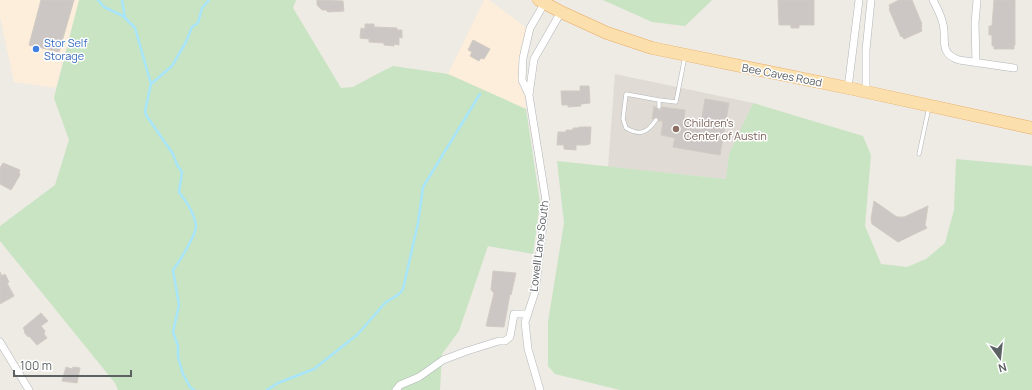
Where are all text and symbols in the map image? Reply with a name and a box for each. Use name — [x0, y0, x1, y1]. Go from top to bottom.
place label: Stor Self Storage — [44, 35, 87, 63]
marker: Stor Self Storage — [31, 44, 41, 54]
street label: Bee Caves Road — [741, 59, 823, 90]
place label: Children's Center of Austin — [684, 115, 767, 143]
marker: Children's Center of Austin — [671, 124, 681, 134]
street label: Lowell Lane South — [525, 200, 552, 292]
north arrow — [980, 338, 1020, 378]
scale bar — [14, 352, 131, 378]
text: 100 m — [20, 357, 52, 374]
text: N — [997, 360, 1008, 376]

